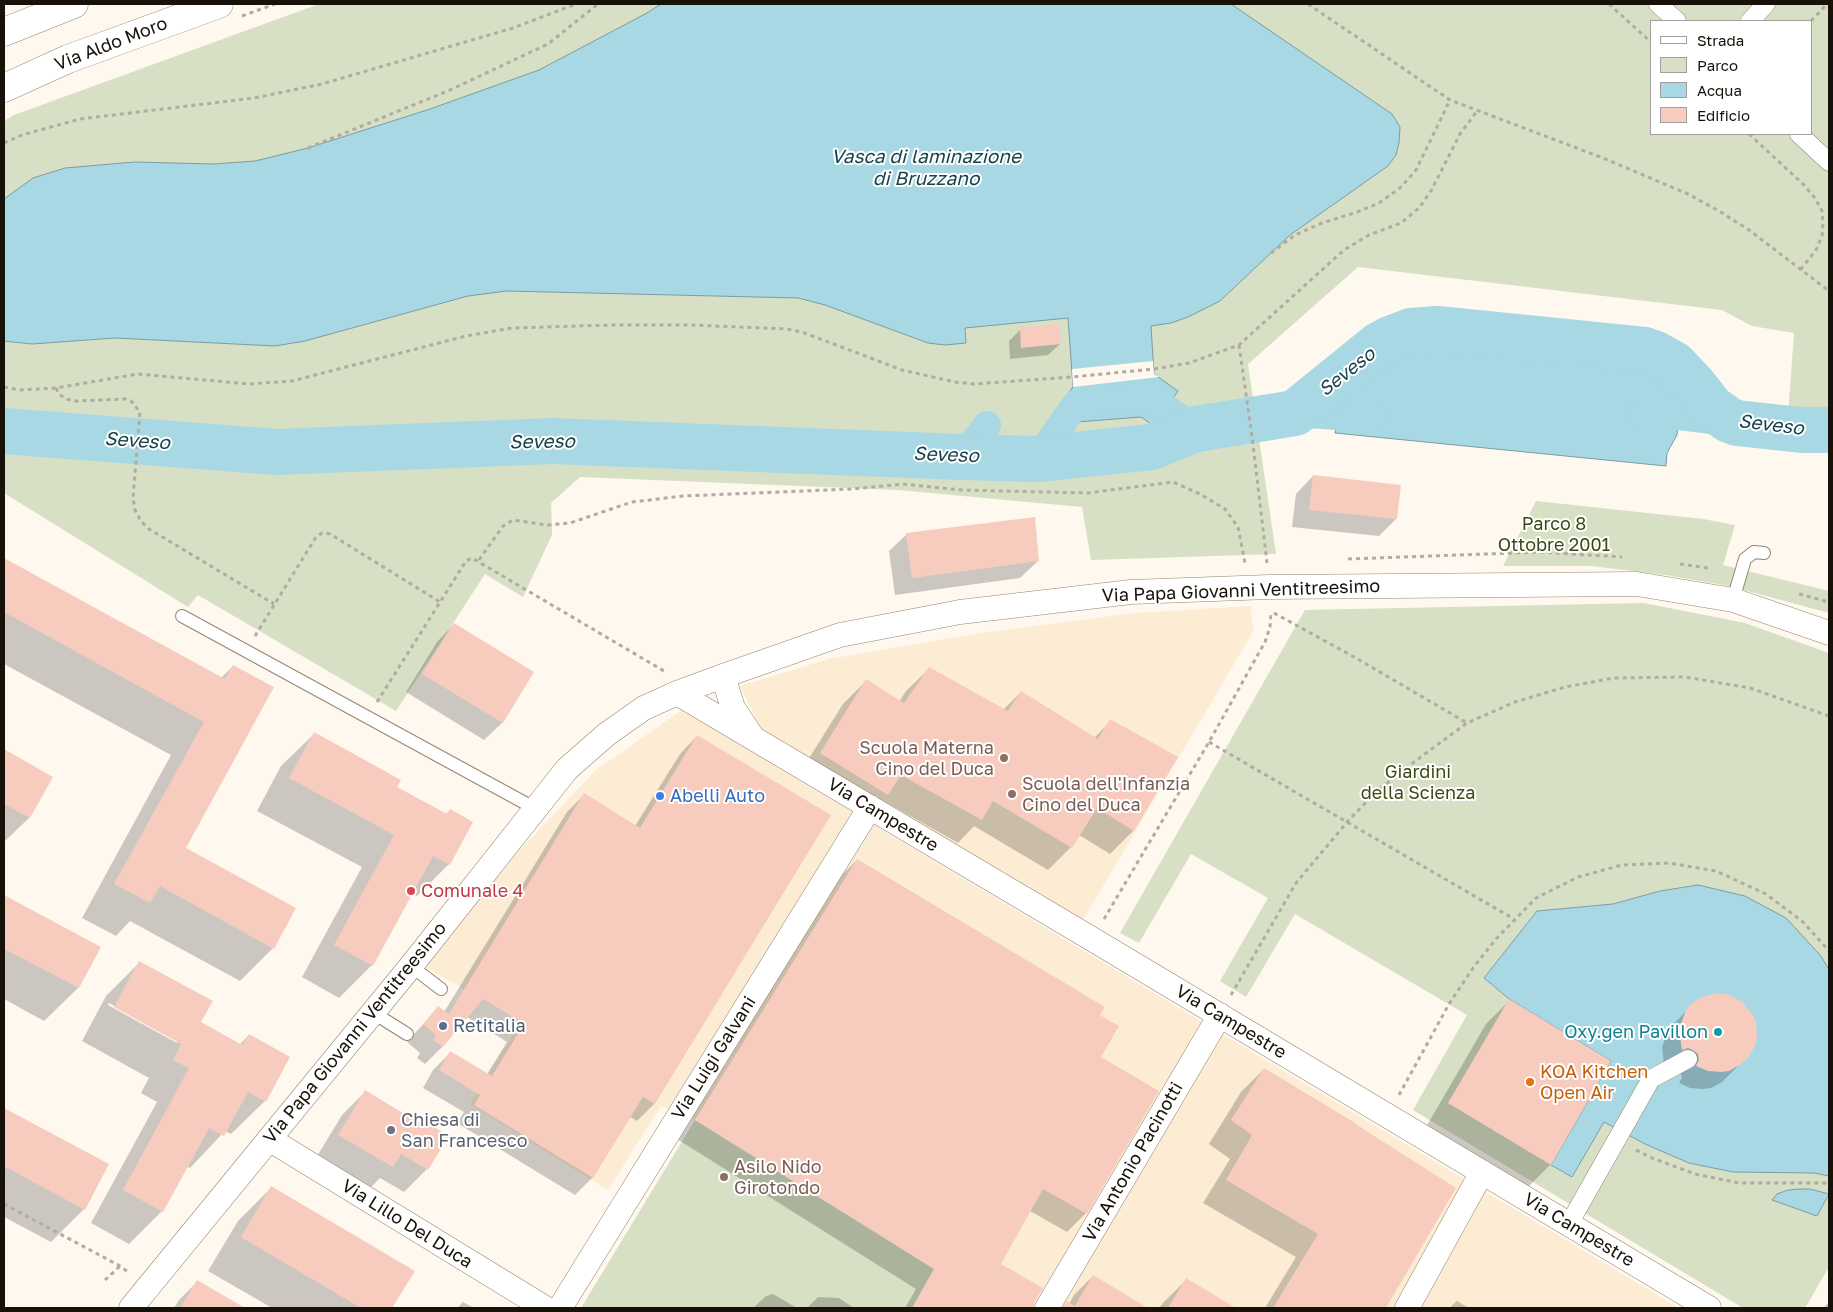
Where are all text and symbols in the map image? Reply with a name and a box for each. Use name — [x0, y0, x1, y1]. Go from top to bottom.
street label: Via Aldo Moro — [52, 13, 170, 75]
legend — [1650, 20, 1813, 135]
text: Strada — [1697, 31, 1744, 49]
text: Parco — [1697, 56, 1738, 74]
text: Acqua — [1697, 81, 1742, 99]
text: Edificio — [1697, 106, 1750, 124]
water label: Vasca di laminazione di Bruzzano — [831, 146, 1021, 190]
water label: Seveso — [1314, 343, 1380, 401]
water label: Seveso — [1737, 410, 1805, 440]
water label: Seveso — [104, 427, 170, 455]
water label: Seveso — [509, 430, 575, 454]
water label: Seveso — [913, 442, 979, 468]
park label: Parco 8 Ottobre 2001 — [1498, 513, 1610, 556]
street label: Via Papa Giovanni Ventitreesimo — [1101, 575, 1381, 607]
place label: Scuola Materna Cino del Duca — [859, 737, 994, 780]
marker: Scuola Materna Cino del Duca — [998, 752, 1010, 764]
park label: Giardini della Scienza — [1361, 761, 1475, 804]
street label: Via Campestre — [824, 773, 942, 857]
place label: Scuola dell'Infanzia Cino del Duca — [1022, 773, 1190, 816]
place label: Abelli Auto — [670, 785, 765, 807]
marker: Scuola dell'Infanzia Cino del Duca — [1006, 788, 1018, 800]
marker: Abelli Auto — [654, 790, 666, 802]
place label: Comunale 4 — [421, 880, 524, 902]
marker: Comunale 4 — [405, 885, 417, 897]
street label: Via Papa Giovanni Ventitreesimo — [259, 918, 451, 1148]
street label: Via Campestre — [1172, 980, 1290, 1064]
street label: Via Luigi Galvani — [667, 992, 761, 1124]
place label: Retitalia — [453, 1015, 526, 1037]
marker: Retitalia — [437, 1020, 449, 1032]
place label: Oxy.gen Pavillon — [1564, 1021, 1708, 1043]
marker: Oxy.gen Pavillon — [1712, 1026, 1724, 1038]
place label: KOA Kitchen Open Air — [1540, 1061, 1648, 1104]
marker: KOA Kitchen Open Air — [1524, 1076, 1536, 1088]
street label: Via Antonio Pacinotti — [1078, 1078, 1188, 1246]
place label: Chiesa di San Francesco — [401, 1109, 527, 1152]
marker: Chiesa di San Francesco — [385, 1124, 397, 1136]
place label: Asilo Nido Girotondo — [734, 1156, 822, 1198]
marker: Asilo Nido Girotondo — [718, 1171, 730, 1183]
street label: Via Lillo Del Duca — [338, 1175, 476, 1273]
street label: Via Campestre — [1520, 1188, 1638, 1272]

